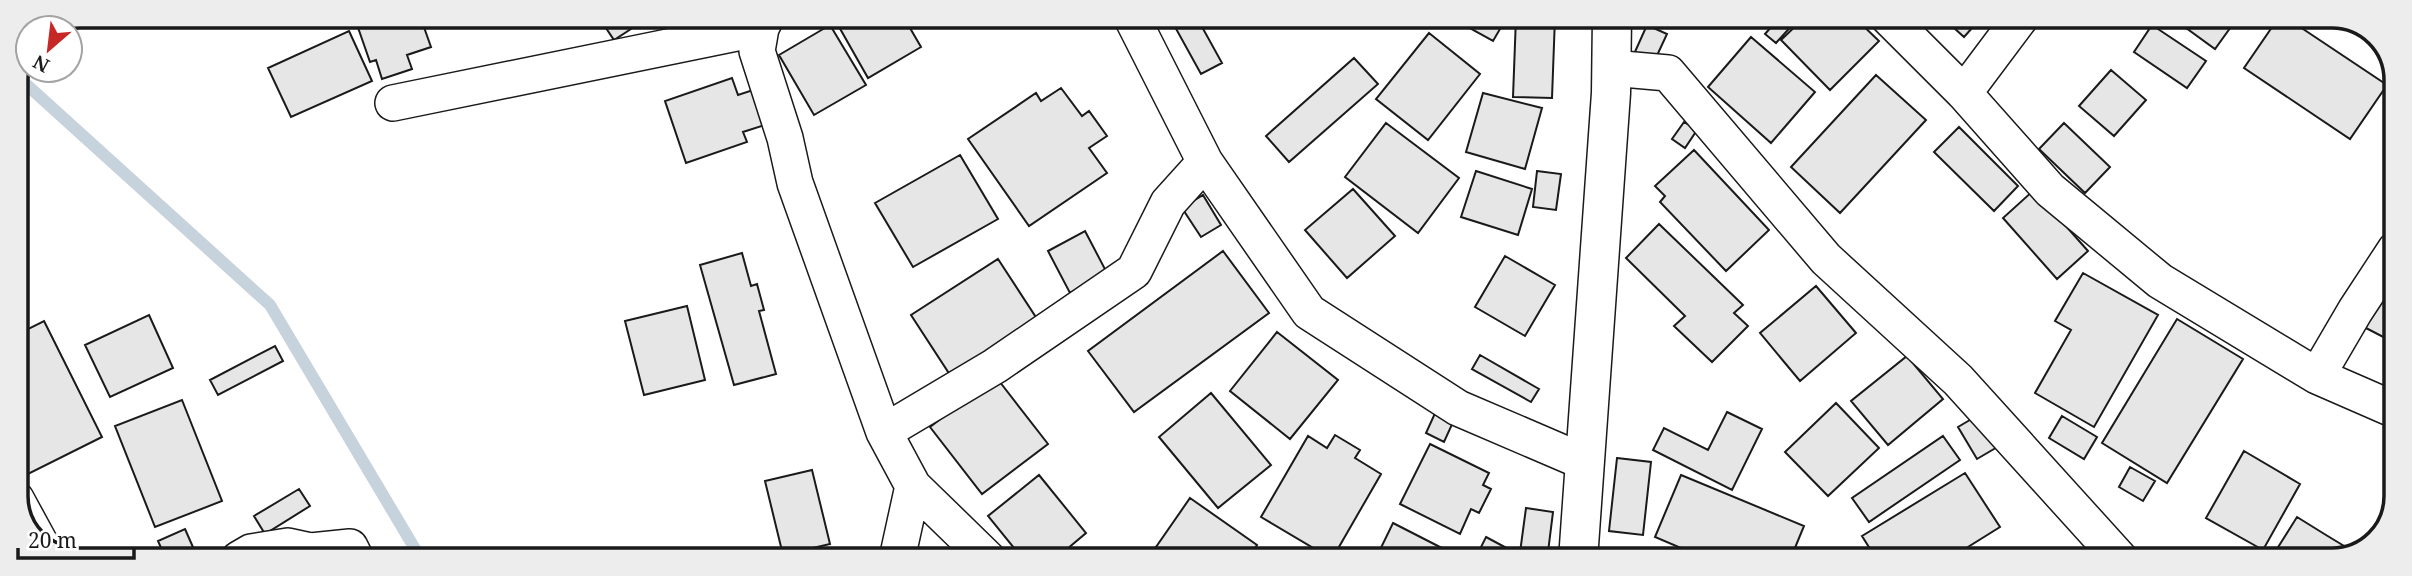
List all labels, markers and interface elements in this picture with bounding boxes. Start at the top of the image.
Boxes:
north arrow [14,14,84,84]
text: N [28,49,54,79]
scale bar [18,516,133,560]
text: 20 m [28,526,77,554]

